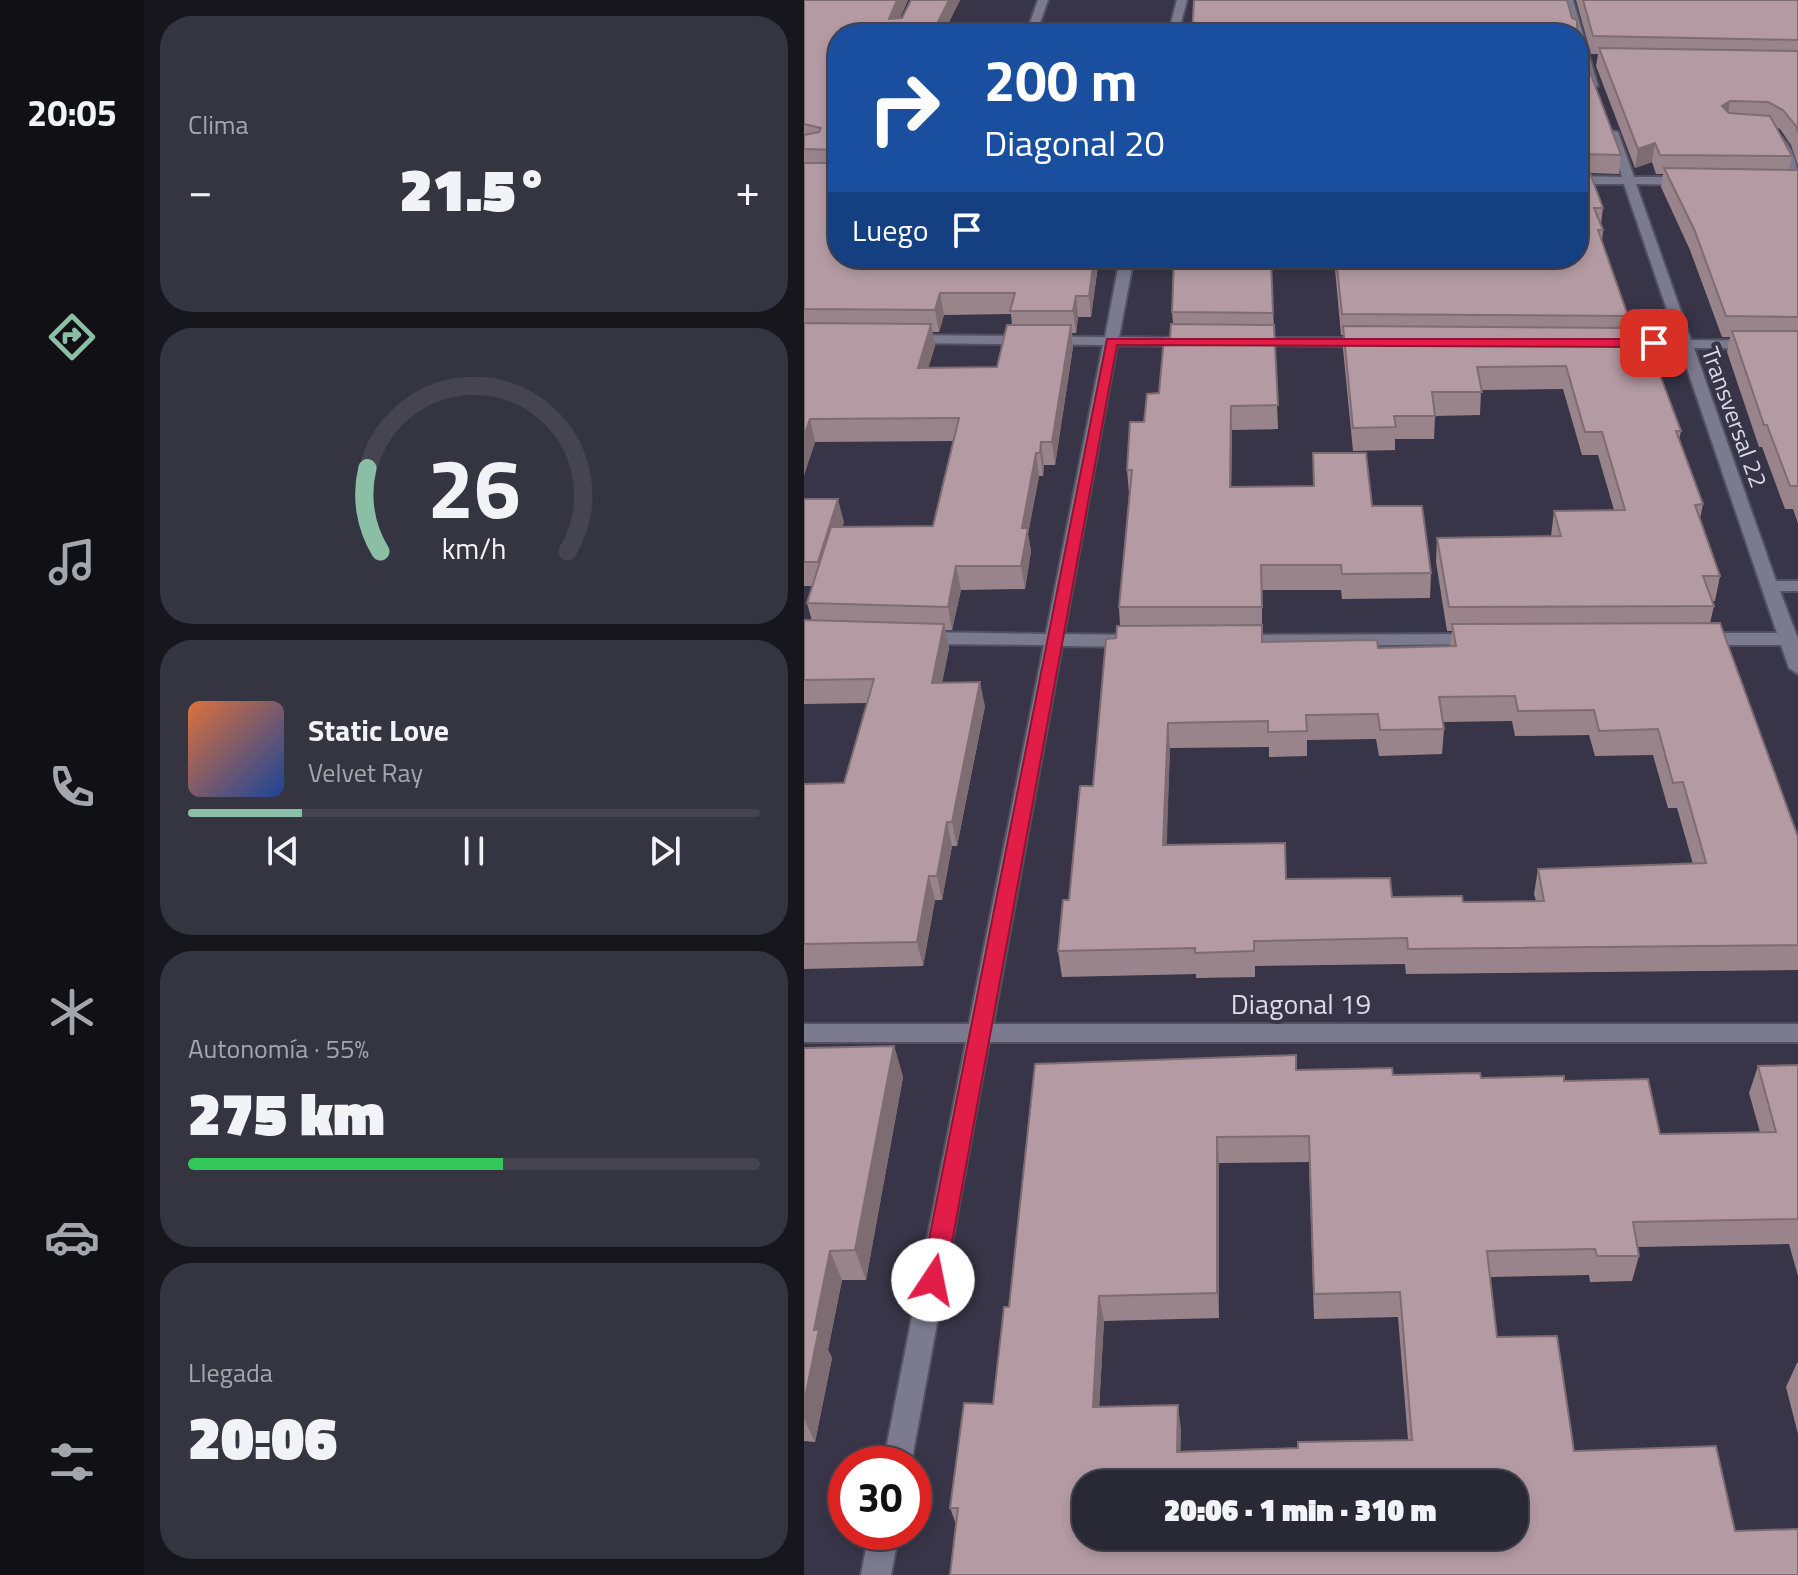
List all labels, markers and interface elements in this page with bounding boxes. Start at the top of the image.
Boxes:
text: 200 m [984,38,1137,123]
icon: right [852,56,956,160]
text: 20:05 [27,85,117,140]
text: Clima [188,105,249,144]
text: Diagonal 20 [984,115,1165,170]
text: 21.5° [400,143,548,234]
text: − [188,156,213,223]
text: + [735,156,760,223]
text: Luego [852,207,929,253]
icon: arrive [945,208,989,252]
icon: directions [44,309,100,365]
pin [1620,309,1688,377]
icon: arrive [1632,321,1676,365]
street label: Transversal 22 [1693,342,1777,492]
text: 26 [427,423,521,549]
text: km/h [442,527,506,570]
icon: music [44,534,100,590]
text: Static Love [308,707,449,753]
text: Velvet Ray [308,753,423,792]
icon: phone [44,759,100,815]
icon: previous [261,829,305,873]
icon: pause [452,829,496,873]
icon: next [643,829,687,873]
street label: Diagonal 19 [1231,982,1371,1025]
icon: climate [44,984,100,1040]
text: Autonomía · 55% [188,1029,369,1068]
text: 275 km [188,1067,385,1158]
icon: car [44,1209,100,1265]
position arrow [891,1238,975,1322]
text: Llegada [188,1353,273,1392]
text: 20:06 [188,1391,337,1482]
icon: filters [44,1434,100,1490]
speed limit sign: 30 [828,1446,932,1550]
text: 20:06 · 1 min · 310 m [1164,1487,1436,1533]

